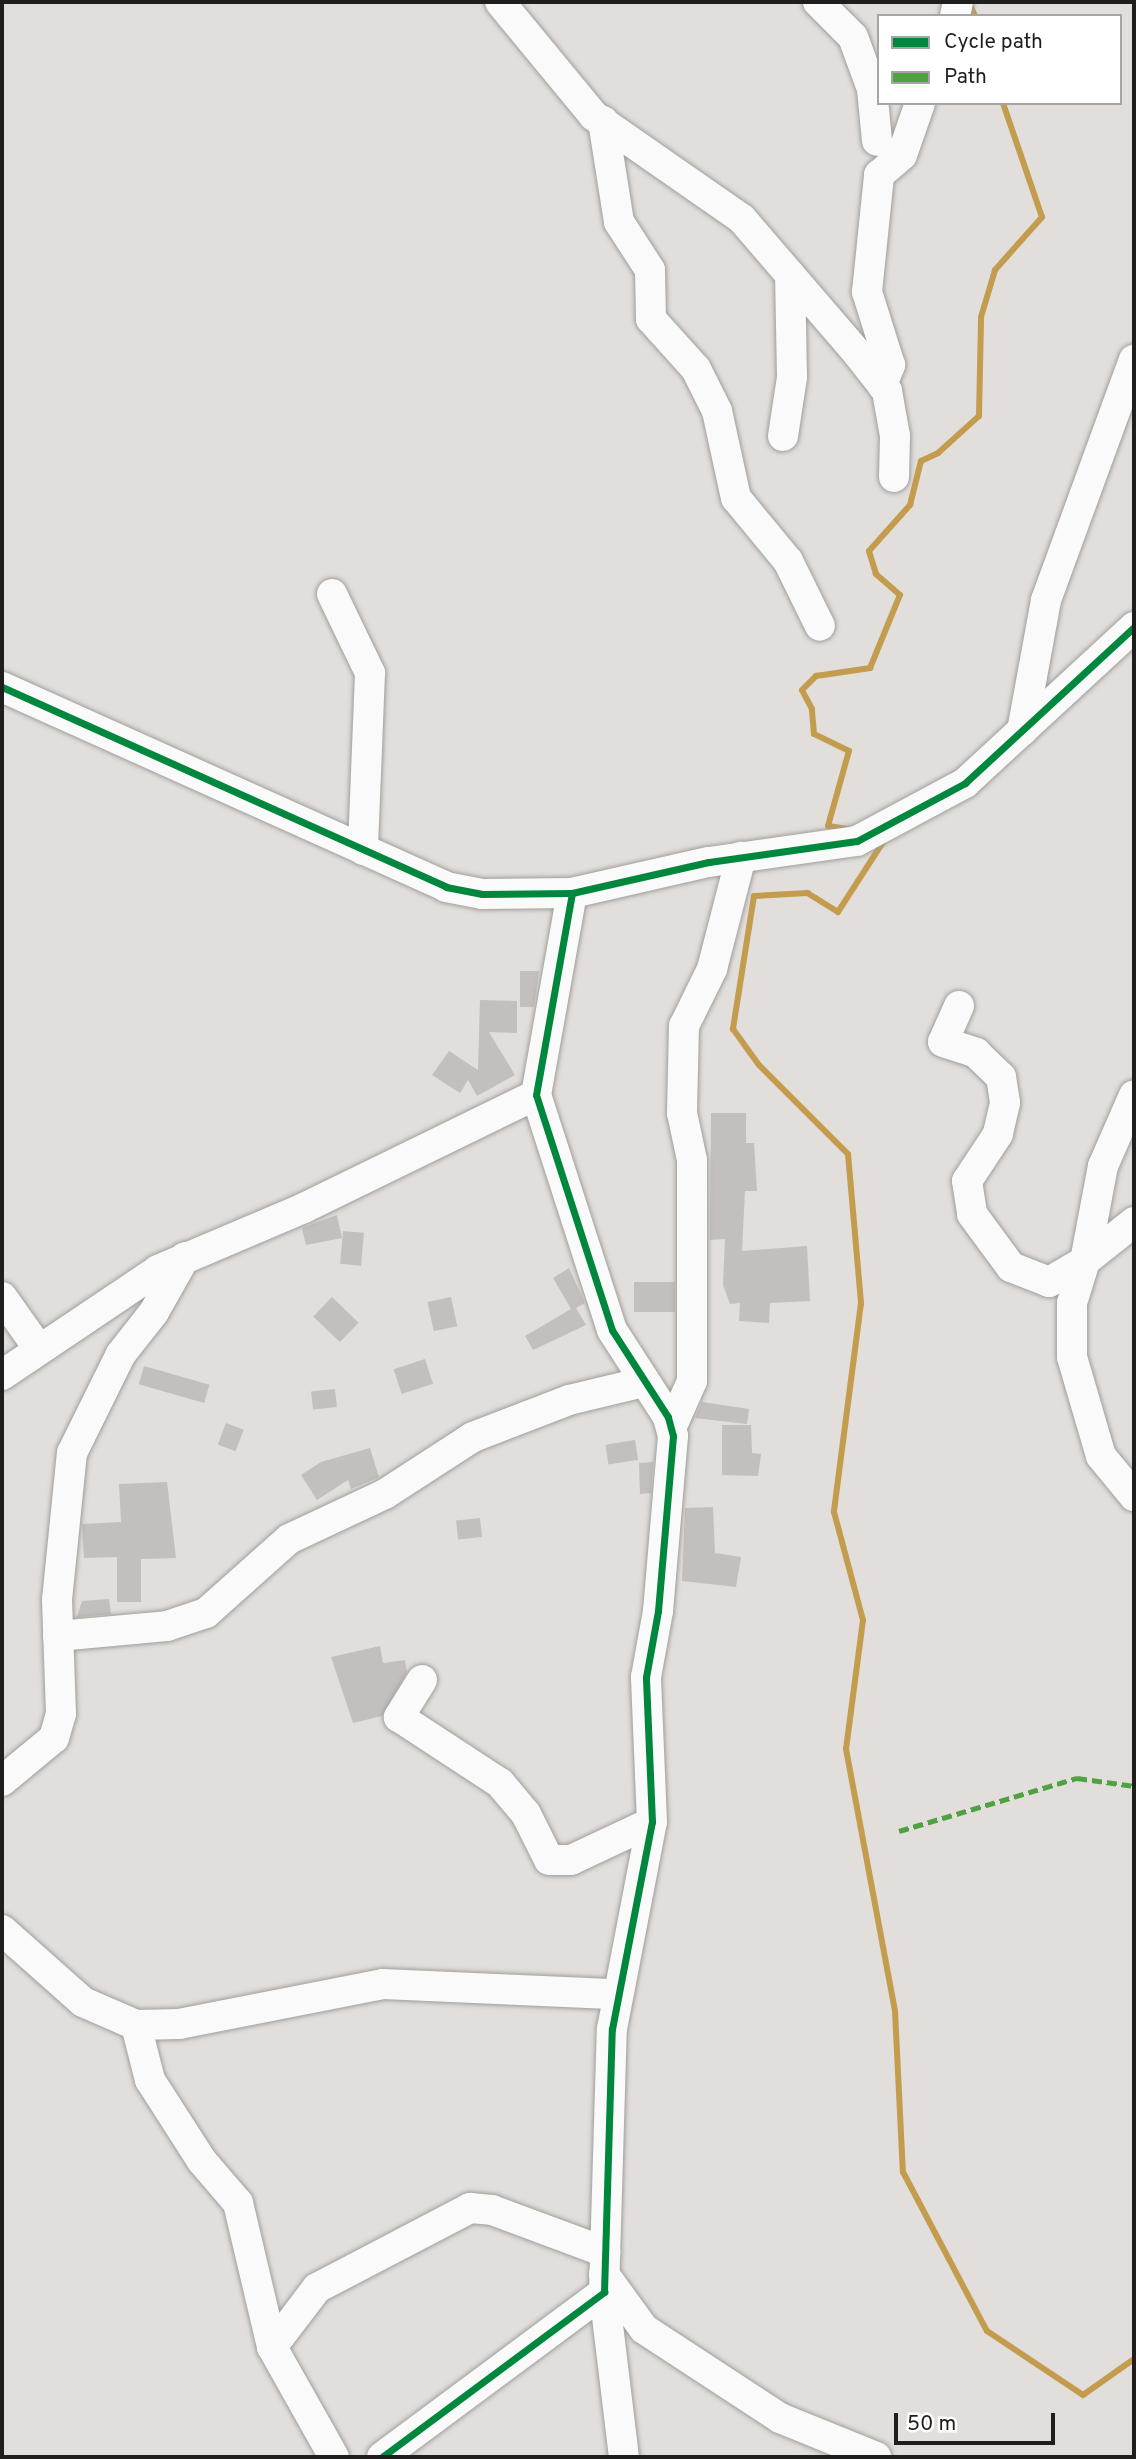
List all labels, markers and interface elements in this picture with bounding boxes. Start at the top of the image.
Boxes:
legend [877,14,1122,105]
text: Cycle path [944,29,1043,56]
text: Path [944,64,987,91]
scale bar [898,2400,1059,2444]
text: 50 m [907,2411,956,2438]

